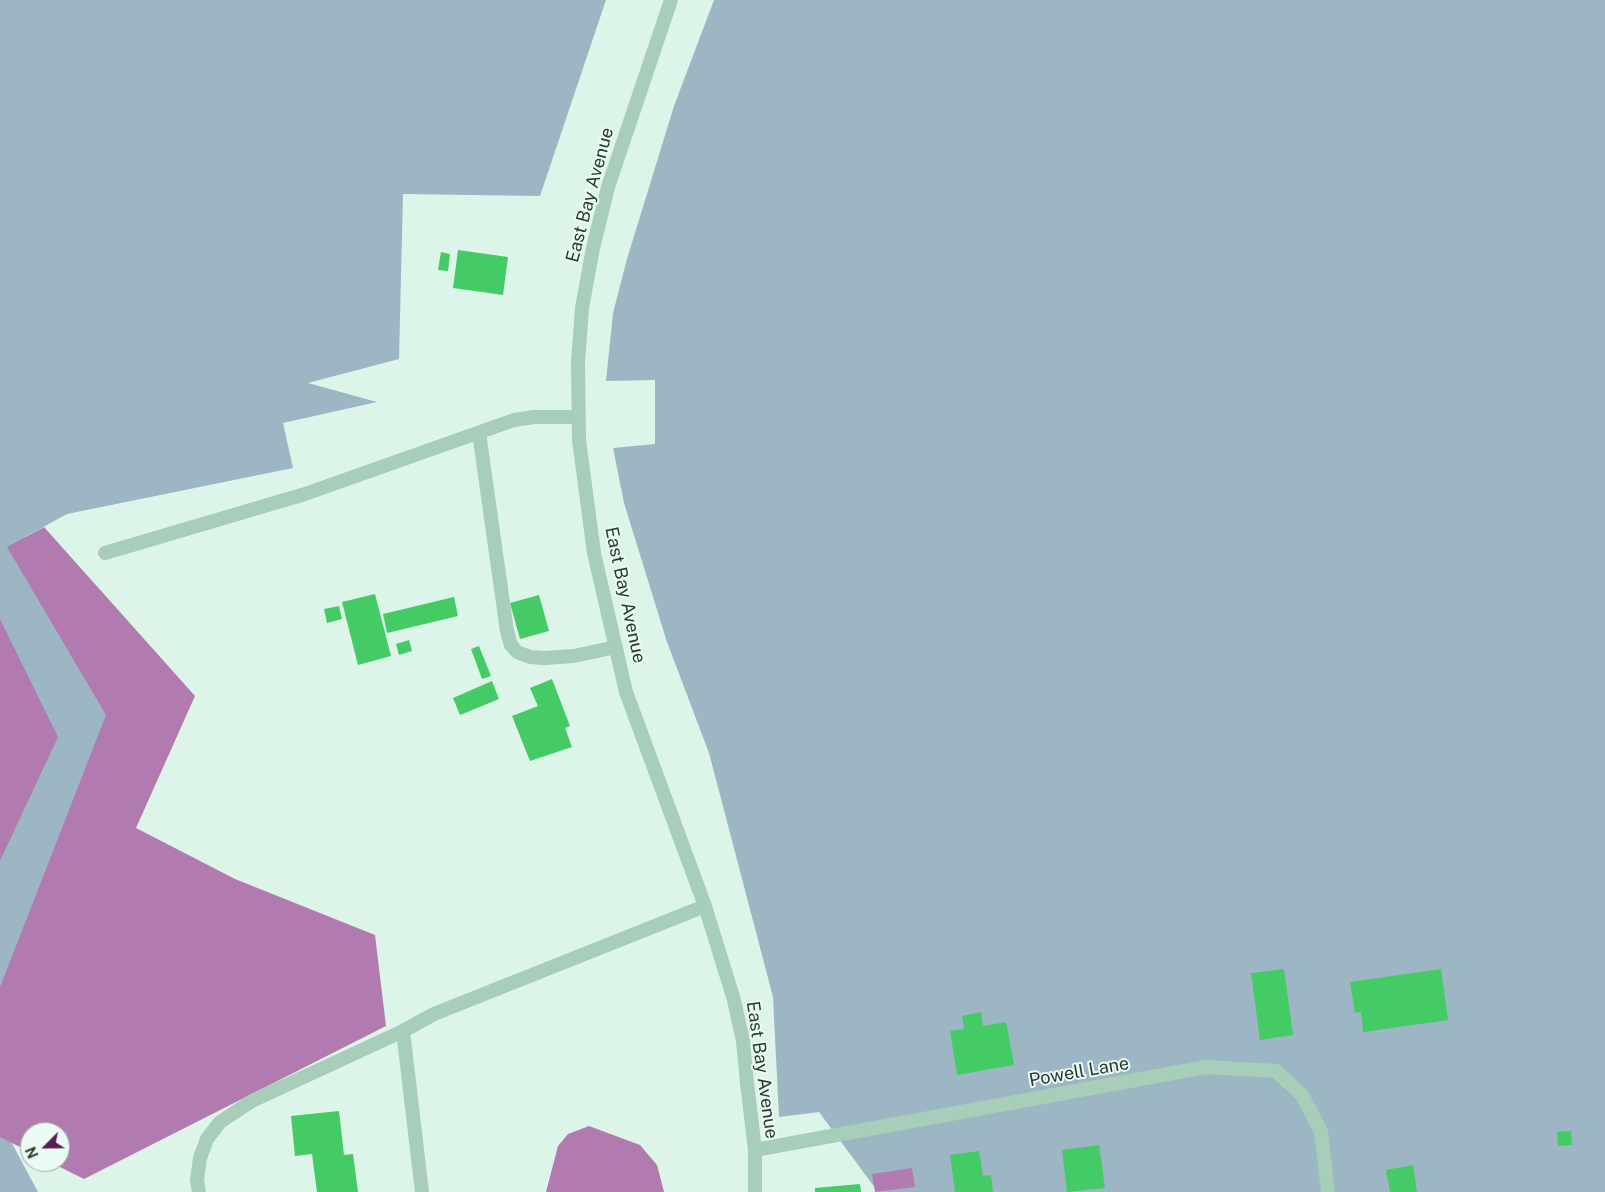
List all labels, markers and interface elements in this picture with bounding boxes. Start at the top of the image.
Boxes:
street label: East Bay Avenue [562,125,618,265]
street label: East Bay Avenue [600,525,650,665]
street label: East Bay Avenue [742,1000,782,1140]
street label: Powell Lane [1027,1053,1131,1091]
north arrow [20,1122,70,1172]
text: N [23,1144,42,1161]

